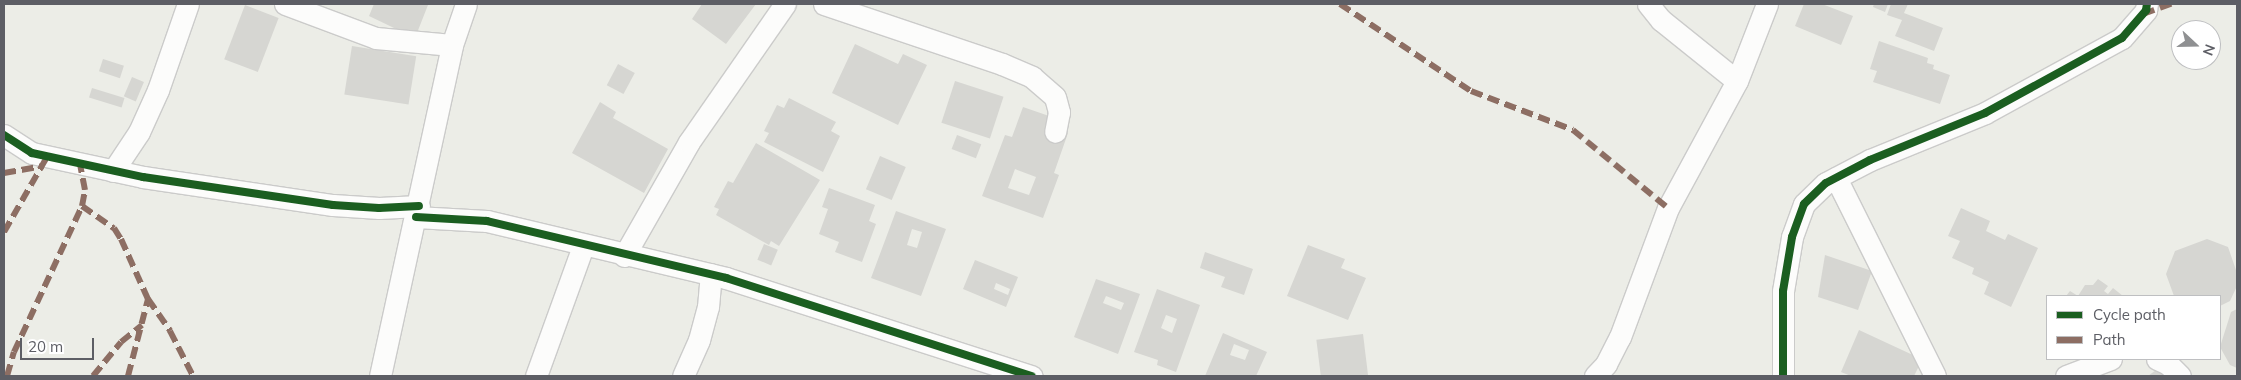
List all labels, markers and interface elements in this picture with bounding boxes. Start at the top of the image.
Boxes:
north arrow [2171,20,2221,70]
text: N [2199,42,2219,58]
legend [2046,295,2221,360]
text: Cycle path [2093,305,2166,324]
scale bar [22,328,96,360]
text: Path [2093,330,2125,349]
text: 20 m [28,337,63,356]

